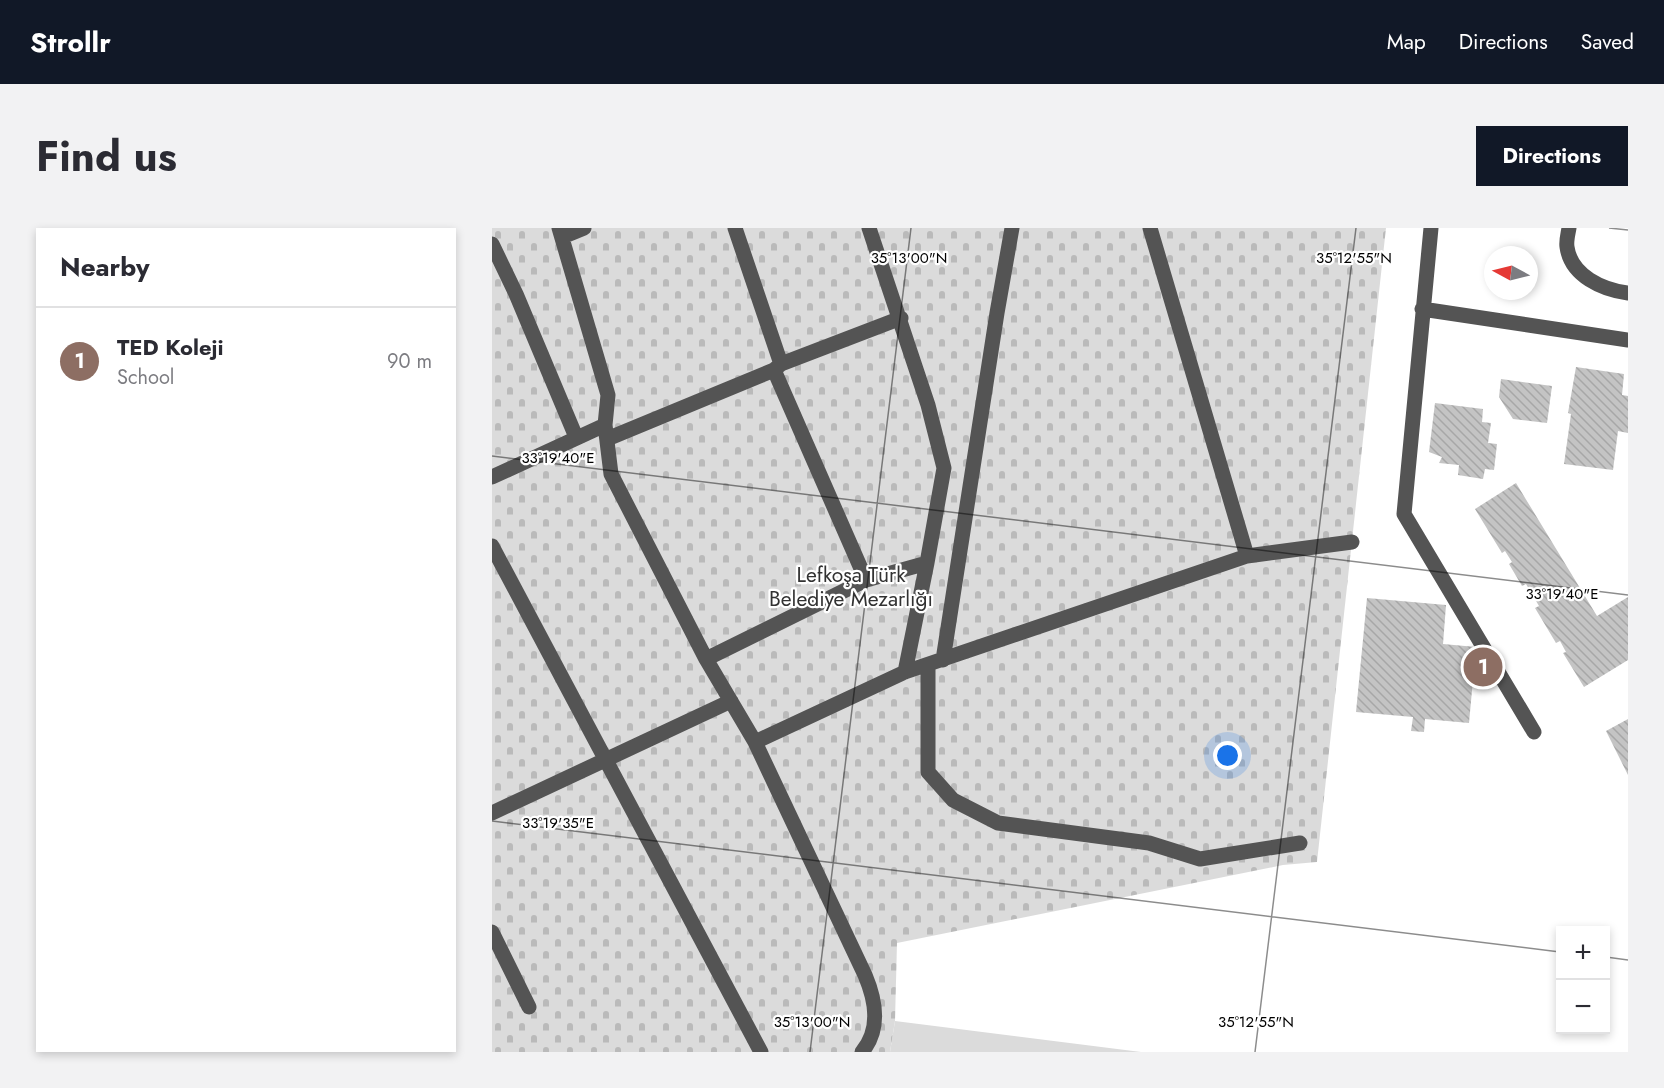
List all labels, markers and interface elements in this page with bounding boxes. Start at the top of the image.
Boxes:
text: Strollr [30,22,111,63]
text: Map [1387,27,1426,57]
text: Directions [1459,27,1548,57]
text: Saved [1581,27,1634,57]
text: Find us [36,126,177,187]
button: Directions [1476,126,1628,186]
north arrow [1484,246,1538,300]
text: 35°13'00"N [871,247,947,269]
text: 35°12'55"N [1316,247,1392,269]
text: Nearby [60,248,149,286]
text: TED Koleji [117,331,224,363]
text: 1 [74,347,85,376]
text: 90 m [387,347,432,376]
text: School [117,363,174,392]
text: 33°19'40"E [521,447,595,469]
park label: Lefkoşa Türk Belediye Mezarlığı [769,560,933,614]
text: 33°19'40"E [1525,583,1599,605]
pin: 1 [1464,644,1502,690]
your location [1213,741,1242,770]
text: 33°19'35"E [522,812,594,834]
map controls [1556,926,1610,1034]
button: + [1556,926,1610,980]
button: − [1556,980,1610,1034]
text: 35°13'00"N [774,1011,850,1033]
text: 35°12'55"N [1218,1011,1294,1033]

